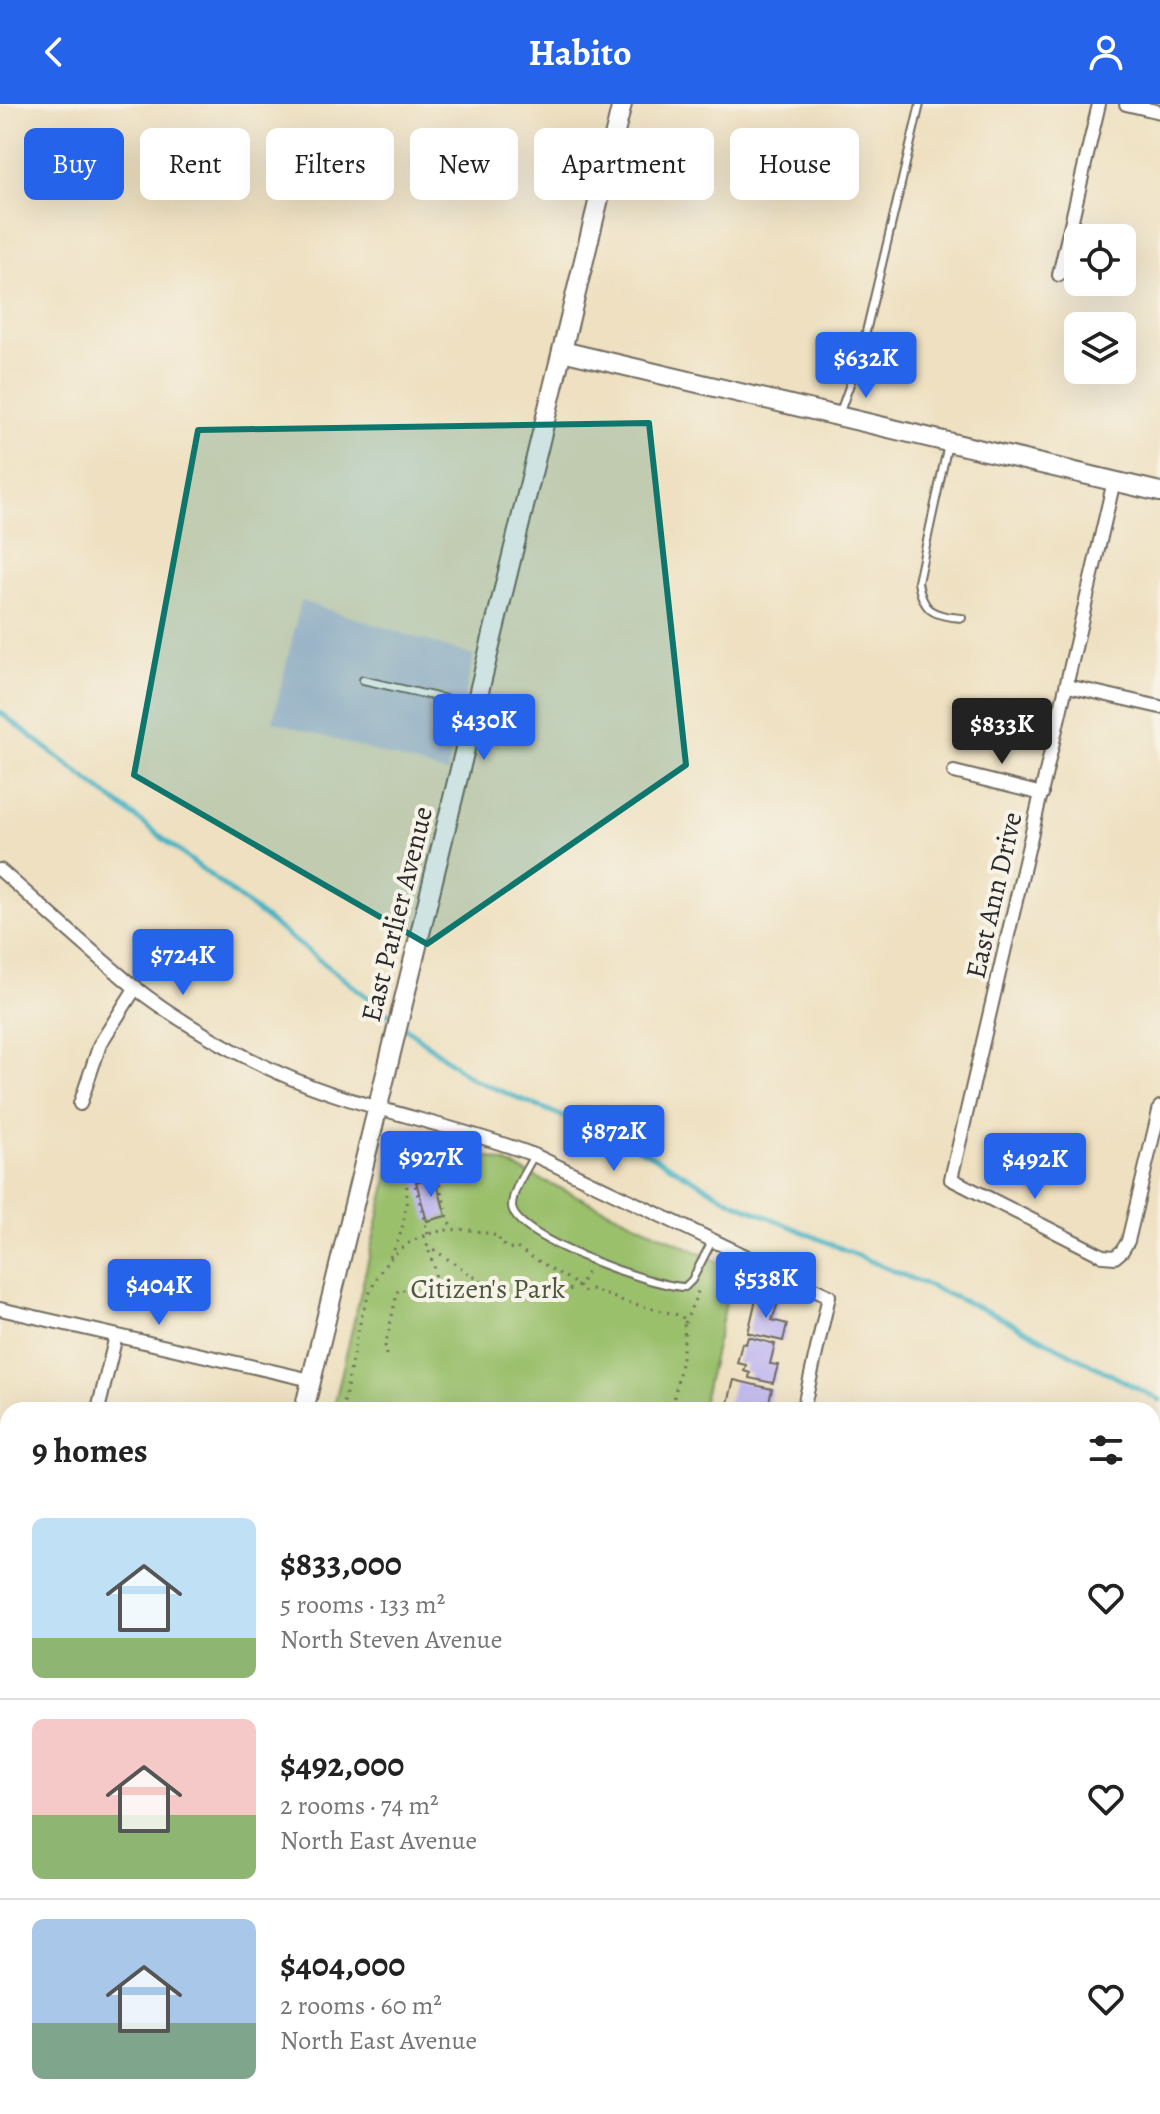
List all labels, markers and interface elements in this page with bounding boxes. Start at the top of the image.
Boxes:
text: Habito [528,28,632,77]
icon: back [32,30,76,74]
icon: person [1084,30,1128,74]
chip: Buy [24,128,124,200]
chip: Rent [140,128,250,200]
chip: Filters [266,128,394,200]
chip: New [410,128,518,200]
chip: Apartment [534,128,714,200]
chip: House [730,128,859,200]
map controls [1064,224,1136,384]
button: locate [1064,224,1136,296]
button: layers [1064,312,1136,384]
pin: $632K [810,332,922,400]
text: $632K [833,340,899,375]
pin: $430K [428,694,540,762]
pin: $833K [946,698,1058,766]
text: $430K [451,702,517,737]
text: $833K [970,706,1034,741]
street label: East Parlier Avenue [352,803,442,1026]
street label: East Ann Drive [956,808,1032,982]
pin: $724K [127,929,239,997]
text: $724K [150,937,216,972]
pin: $872K [558,1105,670,1173]
text: $872K [581,1113,647,1148]
pin: $927K [375,1131,487,1199]
pin: $492K [979,1133,1091,1201]
text: $927K [399,1139,463,1174]
text: $492K [1002,1141,1068,1176]
pin: $538K [710,1252,822,1320]
pin: $404K [103,1259,215,1327]
text: $538K [734,1260,798,1295]
text: $404K [126,1267,192,1302]
park label: Citizen's Park [411,1270,565,1308]
text: 9 homes [32,1427,148,1474]
icon: filters [1084,1428,1128,1472]
text: $833,000 [280,1540,402,1587]
icon: home [96,1550,192,1646]
icon: heart [1084,1576,1128,1620]
text: 5 rooms · 133 m² [280,1587,445,1622]
text: North Steven Avenue [280,1622,502,1657]
text: $492,000 [280,1741,404,1788]
icon: home [96,1751,192,1847]
icon: heart [1084,1777,1128,1821]
text: 2 rooms · 74 m² [280,1788,439,1823]
text: North East Avenue [280,1823,477,1858]
text: $404,000 [280,1941,405,1988]
icon: home [96,1951,192,2047]
icon: heart [1084,1977,1128,2021]
text: 2 rooms · 60 m² [280,1988,442,2023]
text: North East Avenue [280,2023,477,2058]

